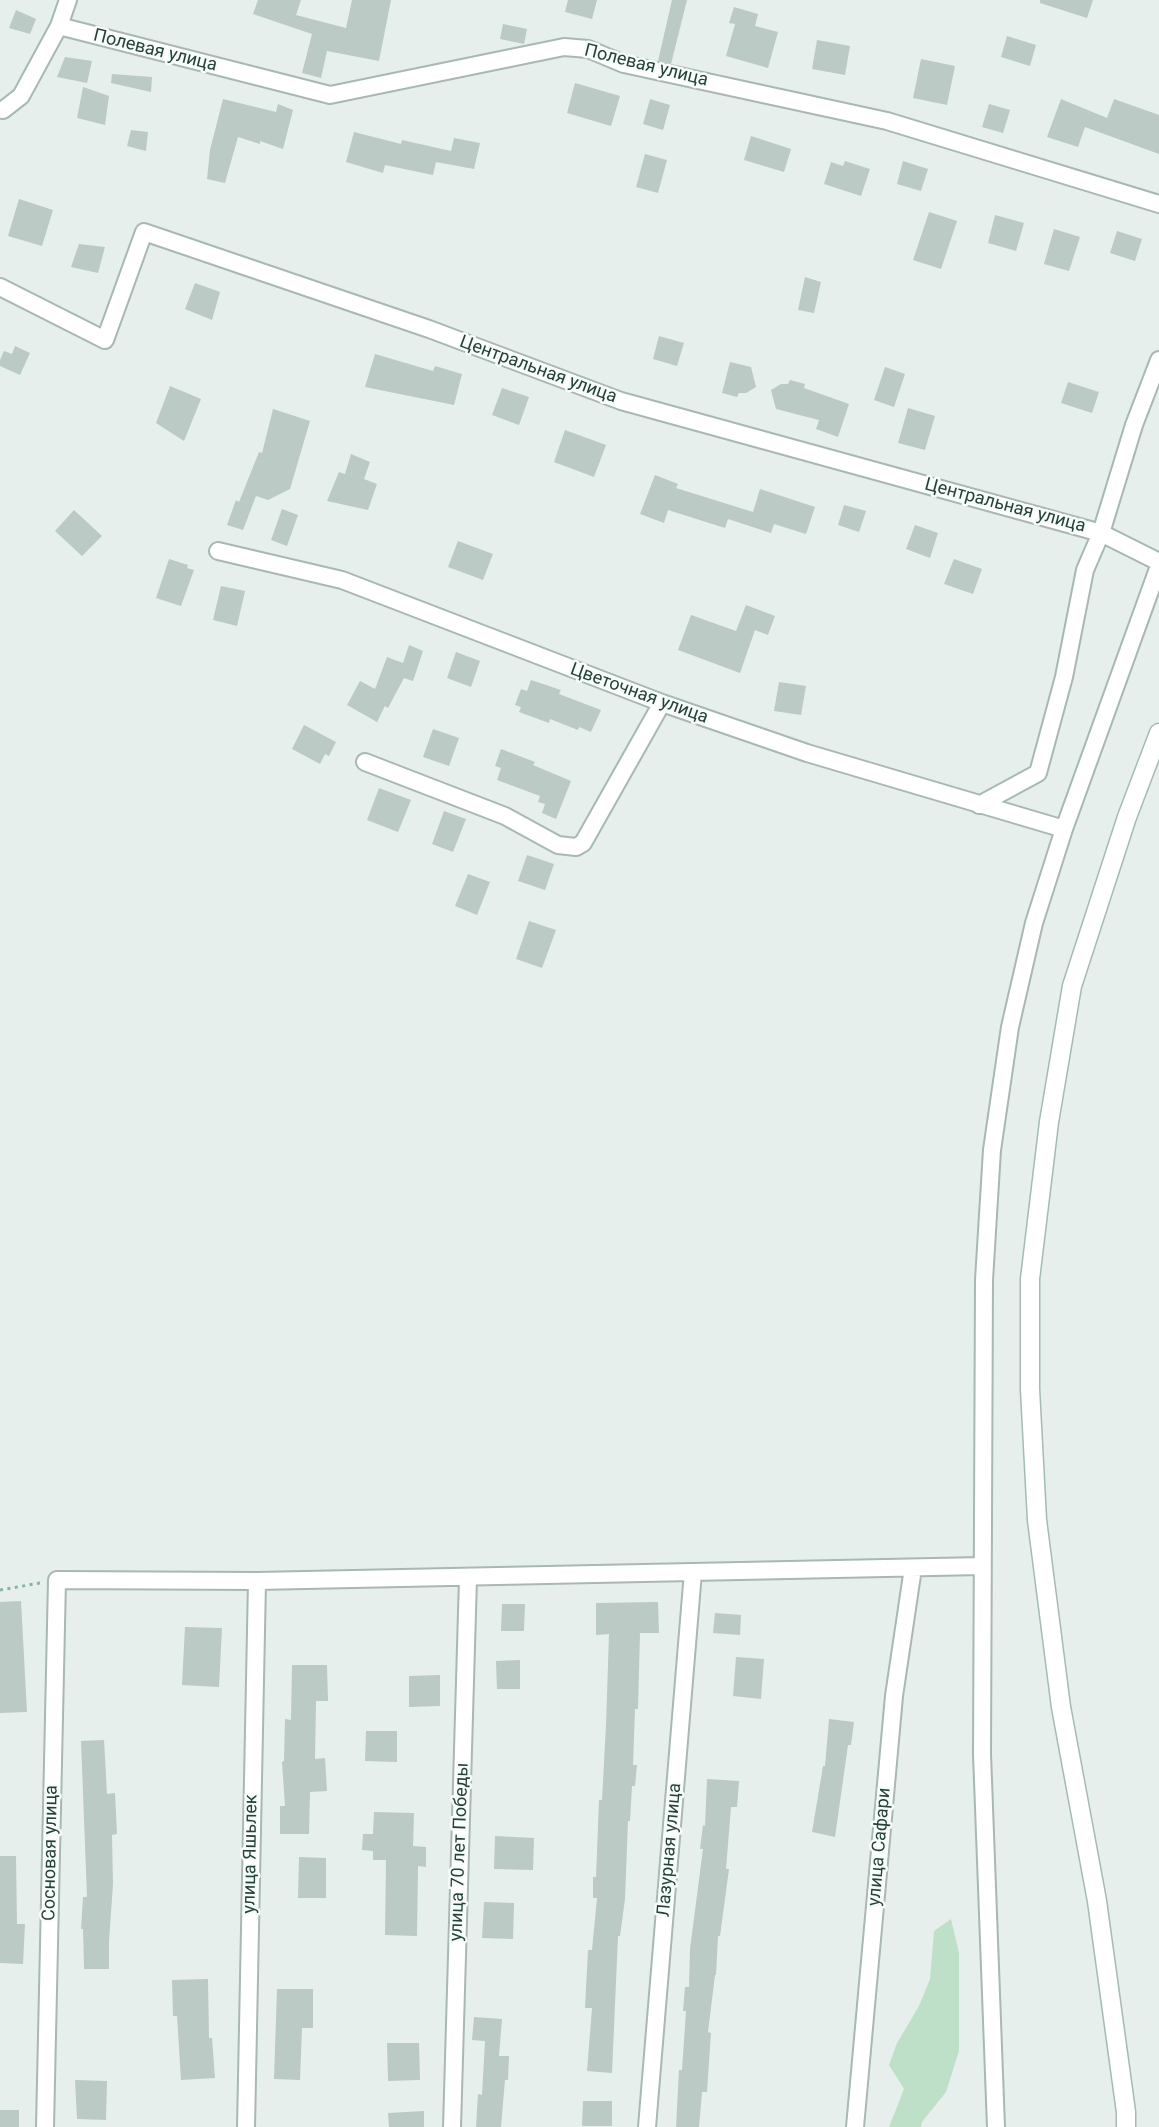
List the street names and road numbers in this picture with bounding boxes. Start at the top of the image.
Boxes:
street label: Полевая улица [91,25,219,77]
street label: Полевая улица [582,40,710,92]
street label: Центральная улица [456,332,620,408]
street label: Центральная улица [922,474,1088,538]
street label: Цветочная улица [567,659,711,729]
street label: улица 70 лет Победы [446,1762,474,1942]
street label: Лазурная улица [653,1782,687,1918]
street label: Сосновая улица [39,1785,63,1921]
street label: улица Сафари [864,1787,896,1907]
street label: улица Яшьлек [239,1794,263,1914]

